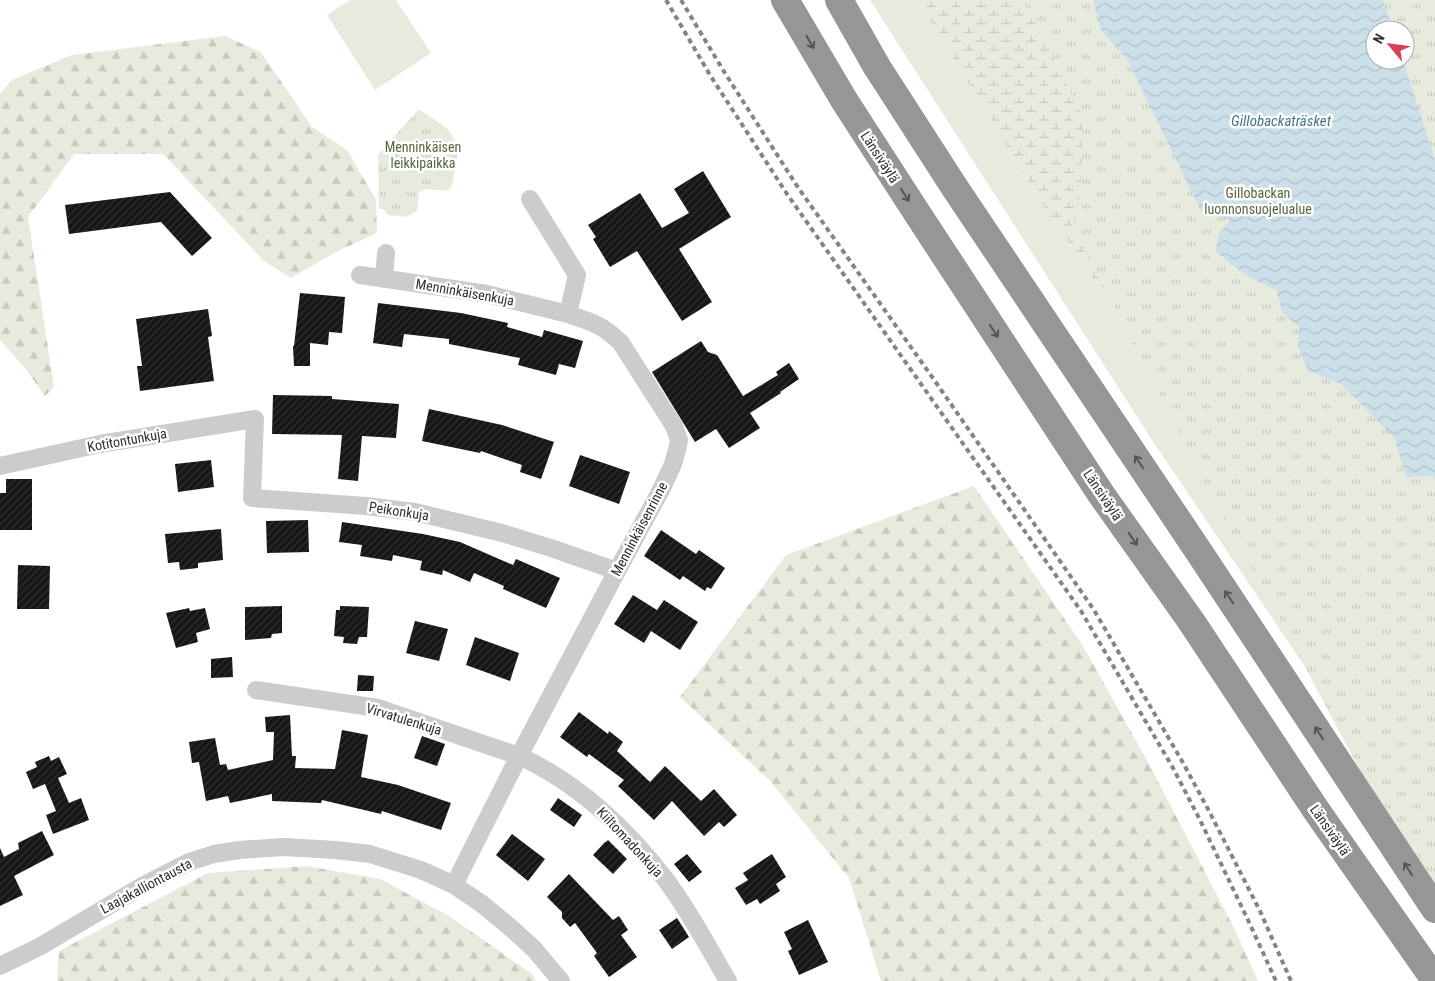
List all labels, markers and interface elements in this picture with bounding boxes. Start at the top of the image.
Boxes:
north arrow [1365,20,1415,70]
text: N [1370,31,1388,46]
one-way arrow [805,34,815,49]
water label: Gillobackaträsket [1231,112,1332,130]
street label: Länsiväylä [858,128,902,186]
park label: Menninkäisen leikkipaikka [385,139,461,171]
park label: Gillobackan luonnonsuojelualue [1204,185,1312,217]
one-way arrow [900,187,910,201]
street label: Menninkäisenkuja [415,275,515,309]
one-way arrow [989,323,999,337]
street label: Kotitontunkuja [86,425,168,455]
one-way arrow [1134,455,1144,469]
street label: Länsiväylä [1080,466,1126,524]
street label: Menninkäisenrinne [607,479,671,579]
street label: Peikonkuja [368,498,430,524]
one-way arrow [1128,531,1138,545]
one-way arrow [1224,591,1234,605]
street label: Virvatulenkuja [364,700,444,738]
one-way arrow [1314,726,1324,740]
street label: Länsiväylä [1307,802,1353,858]
street label: Kiiltomadonkuja [594,804,666,880]
street label: Laajakalliontausta [98,855,194,917]
one-way arrow [1403,862,1413,876]

